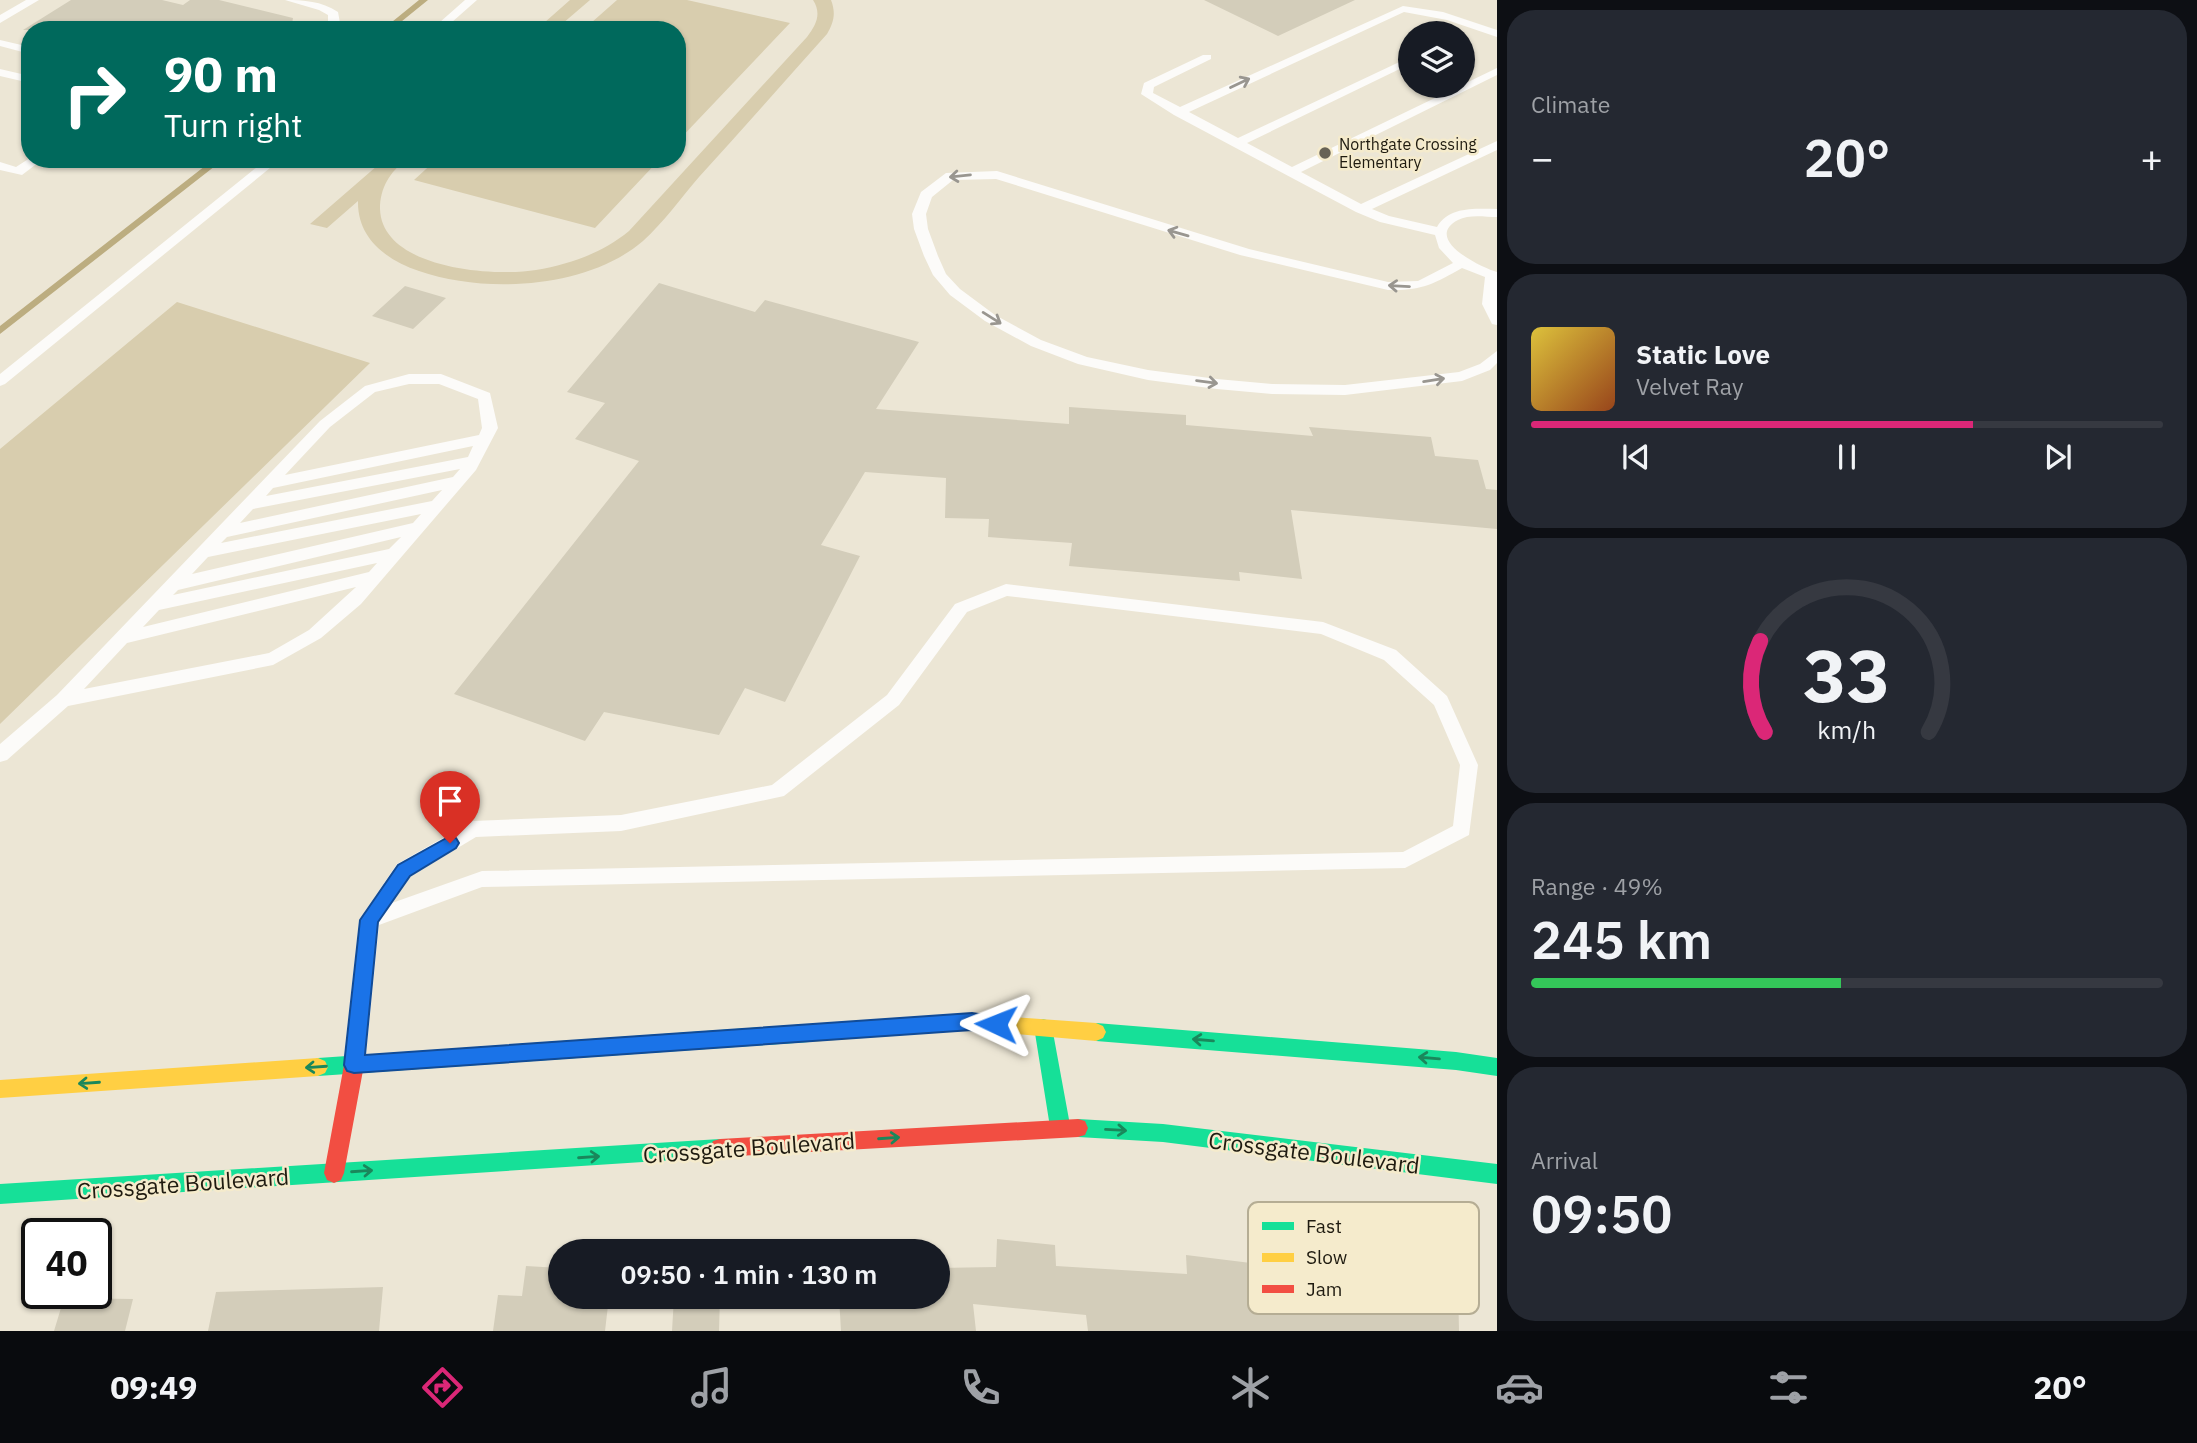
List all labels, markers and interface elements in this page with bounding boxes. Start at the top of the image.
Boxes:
map controls [1398,21,1475,98]
button: layers [1398,21,1475,98]
text: 90 m [164,42,278,105]
icon: right [49,49,140,140]
one-way arrow [1229,76,1250,90]
text: Climate [1531,89,1610,119]
text: Turn right [164,104,302,146]
text: 20° [1804,124,1890,191]
text: − [1531,133,1554,182]
text: + [2140,133,2163,182]
place label: Northgate Crossing Elementary [1339,134,1477,172]
marker: Northgate Crossing Elementary [1317,145,1333,161]
one-way arrow [949,170,972,183]
one-way arrow [1168,225,1190,238]
one-way arrow [1388,280,1411,293]
one-way arrow [982,310,1001,325]
text: Static Love [1636,337,1770,371]
text: Velvet Ray [1636,371,1743,401]
one-way arrow [1422,374,1445,387]
one-way arrow [1196,376,1218,389]
icon: previous [1617,438,1655,476]
icon: pause [1828,438,1866,476]
icon: next [2039,438,2077,476]
text: 33 [1803,627,1891,722]
text: km/h [1818,712,1876,745]
pin [420,771,480,843]
icon: arrive [431,782,469,820]
text: Range · 49% [1531,871,1663,901]
text: 245 km [1531,906,1712,973]
position arrow [959,987,1033,1061]
one-way arrow [1192,1033,1214,1046]
one-way arrow [1418,1051,1441,1064]
one-way arrow [305,1061,328,1074]
one-way arrow [78,1077,101,1090]
one-way arrow [1104,1124,1127,1137]
street label: Crossgate Boulevard [1207,1124,1421,1180]
street label: Crossgate Boulevard [642,1125,856,1169]
one-way arrow [877,1131,900,1144]
text: Arrival [1531,1145,1598,1175]
one-way arrow [577,1150,599,1163]
street label: Crossgate Boulevard [76,1161,290,1205]
one-way arrow [350,1165,373,1178]
text: 09:50 [1531,1180,1672,1247]
legend [1248,1202,1479,1314]
text: Fast [1306,1214,1342,1238]
speed limit sign: 40 [21,1218,112,1309]
text: Slow [1306,1245,1347,1269]
text: 09:50 · 1 min · 130 m [621,1257,877,1291]
text: Jam [1306,1277,1342,1301]
icon: directions [418,1363,467,1412]
icon: music [687,1363,736,1412]
icon: phone [956,1363,1005,1412]
icon: climate [1226,1363,1275,1412]
icon: car [1495,1363,1544,1412]
icon: filters [1764,1363,1813,1412]
text: 09:49 [110,1366,198,1408]
text: 20° [2033,1366,2087,1408]

